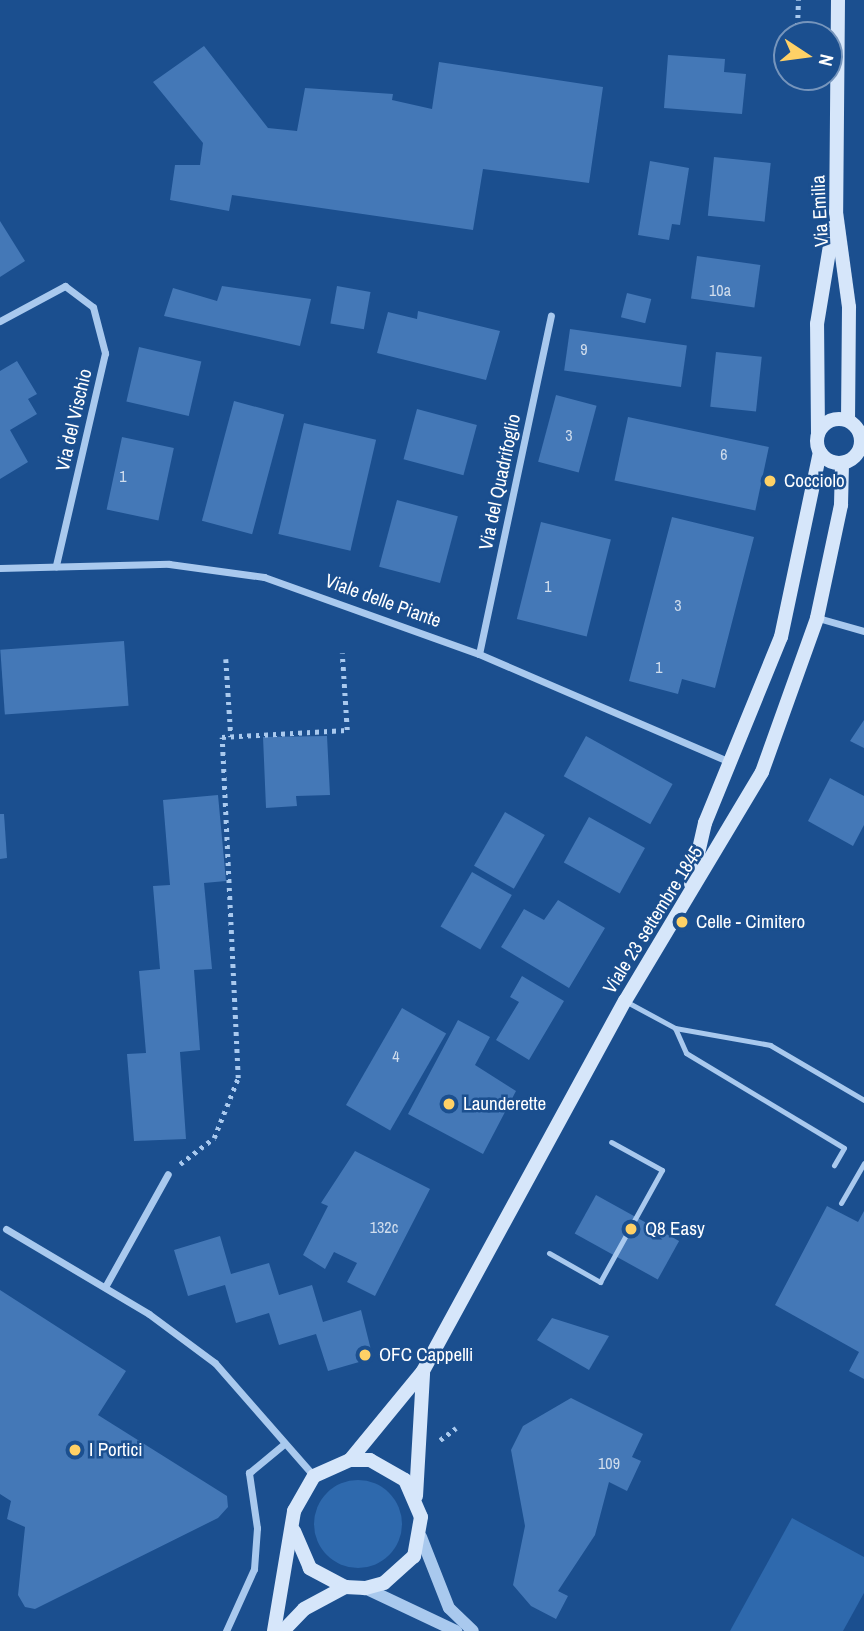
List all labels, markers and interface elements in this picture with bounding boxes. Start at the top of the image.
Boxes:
north arrow [773,21,843,91]
text: N [813,52,840,69]
street label: Via Emilia [807,175,833,247]
house number: 10a [709,280,731,300]
house number: 9 [580,339,588,359]
street label: Via del Vischio [51,367,97,473]
street label: Via del Quadrifoglio [474,412,526,552]
house number: 3 [565,425,573,445]
house number: 6 [720,444,728,464]
house number: 1 [119,466,127,486]
place label: Cocciolo [784,470,845,492]
marker: Cocciolo [762,473,778,489]
street label: Viale delle Piante [322,569,444,633]
house number: 1 [544,576,552,596]
house number: 3 [674,595,682,615]
house number: 1 [655,657,663,677]
street label: Viale 23 settembre 1845 [598,842,708,998]
place label: Celle - Cimitero [696,911,805,933]
marker: Celle - Cimitero [674,914,690,930]
house number: 4 [392,1046,400,1066]
place label: Launderette [463,1093,546,1115]
marker: Launderette [441,1096,457,1112]
house number: 132c [370,1217,398,1237]
place label: Q8 Easy [645,1218,705,1240]
marker: Q8 Easy [623,1221,639,1237]
place label: OFC Cappelli [379,1344,473,1366]
marker: OFC Cappelli [357,1347,373,1363]
place label: I Portici [89,1439,143,1461]
marker: I Portici [67,1442,83,1458]
house number: 109 [598,1453,620,1473]

